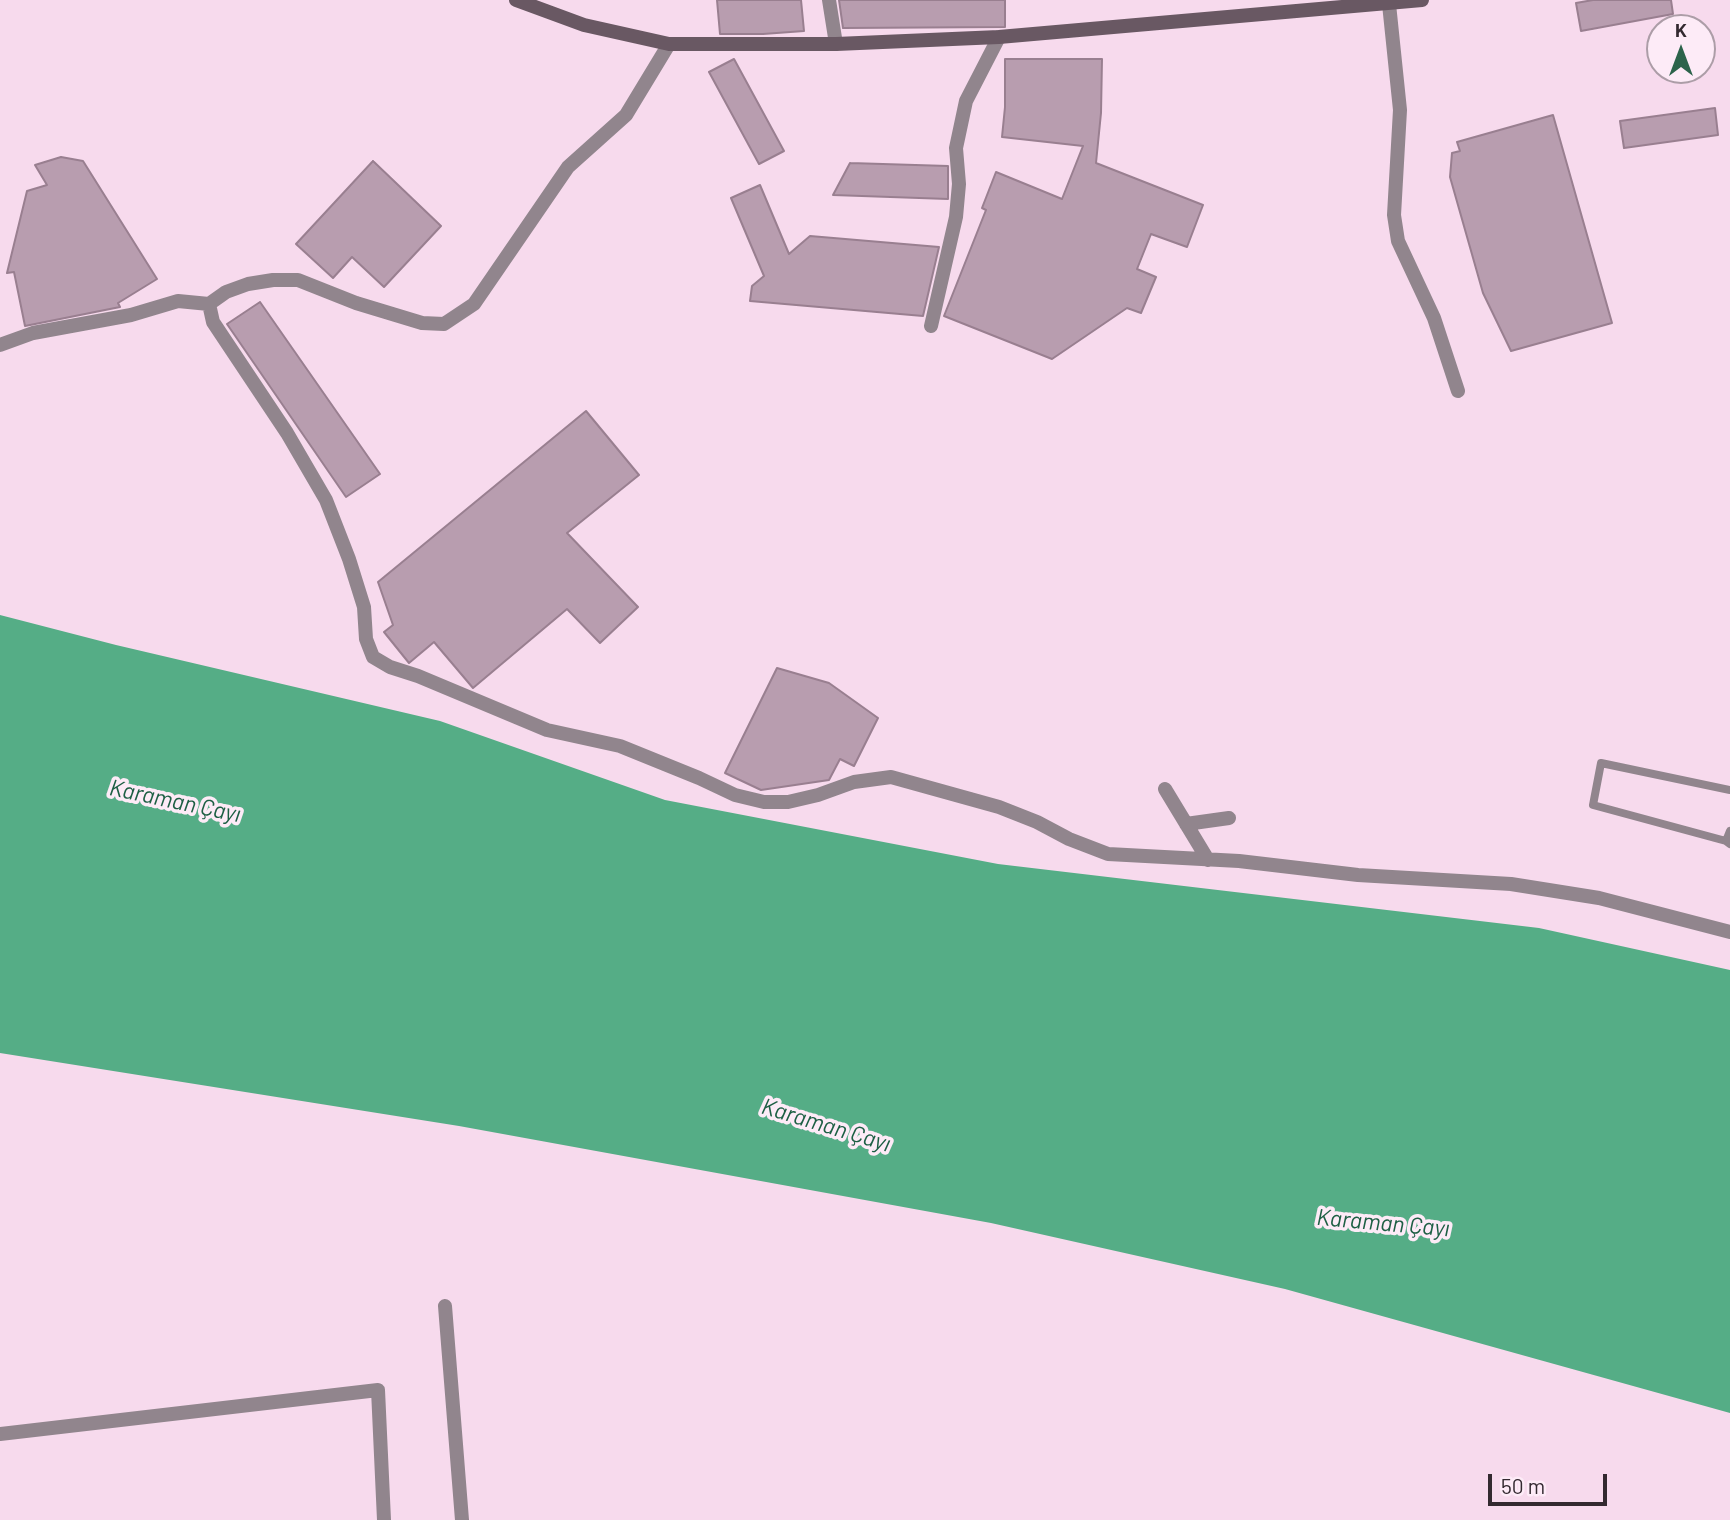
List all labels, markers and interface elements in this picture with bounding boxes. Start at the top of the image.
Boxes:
north arrow [1646,14,1716,84]
text: K [1675,18,1687,41]
water label: Karaman Çayı [107,774,243,828]
water label: Karaman Çayı [758,1092,894,1158]
water label: Karaman Çayı [1316,1203,1450,1243]
scale bar [1492,1460,1611,1504]
text: 50 m [1501,1473,1545,1498]

